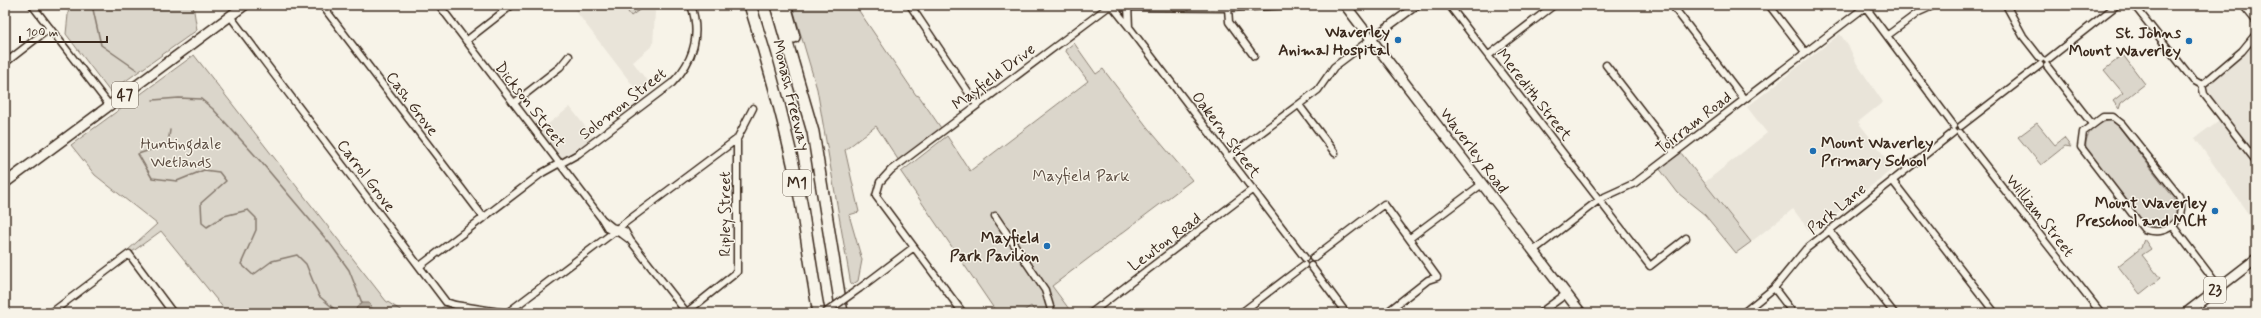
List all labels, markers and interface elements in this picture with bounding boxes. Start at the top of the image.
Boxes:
scale bar [20,18,107,44]
place label: Waverley Animal Hospital [1278,22,1390,61]
place label: St. Johns Mount Waverley [2069,23,2182,62]
text: 100 m [26,25,58,41]
marker: Waverley Animal Hospital [1393,35,1403,45]
marker: St. Johns Mount Waverley [2184,36,2194,46]
street label: Monash Freeway [767,38,815,153]
street label: Mayfield Drive [948,39,1040,115]
street label: Meredith Street [1491,45,1577,146]
street label: Dickson Street [490,58,570,152]
street label: Solomon Street [575,63,671,145]
street label: Cash Grove [381,67,443,141]
road number: 47 [112,82,138,108]
street label: Oakern Street [1186,87,1266,183]
street label: Toirram Road [1652,87,1736,159]
street label: Waverley Road [1435,104,1513,198]
place label: Mount Waverley Primary School [1821,133,1933,172]
park label: Huntingdale Wetlands [141,134,221,173]
street label: Carrol Grove [332,135,400,217]
marker: Mount Waverley Primary School [1808,146,1818,156]
park label: Mayfield Park [1032,166,1130,187]
road number: M1 [783,170,811,196]
street label: William Street [2001,170,2079,262]
street label: Ripley Street [715,171,736,257]
street label: Park Lane [1803,179,1871,239]
place label: Mount Waverley Preschool and MCH [2076,193,2208,232]
marker: Mount Waverley Preschool and MCH [2210,206,2220,216]
street label: Lewton Road [1124,208,1206,276]
place label: Mayfield Park Pavilion [950,228,1039,267]
marker: Mayfield Park Pavilion [1042,241,1052,251]
road number: 23 [2204,277,2226,303]

